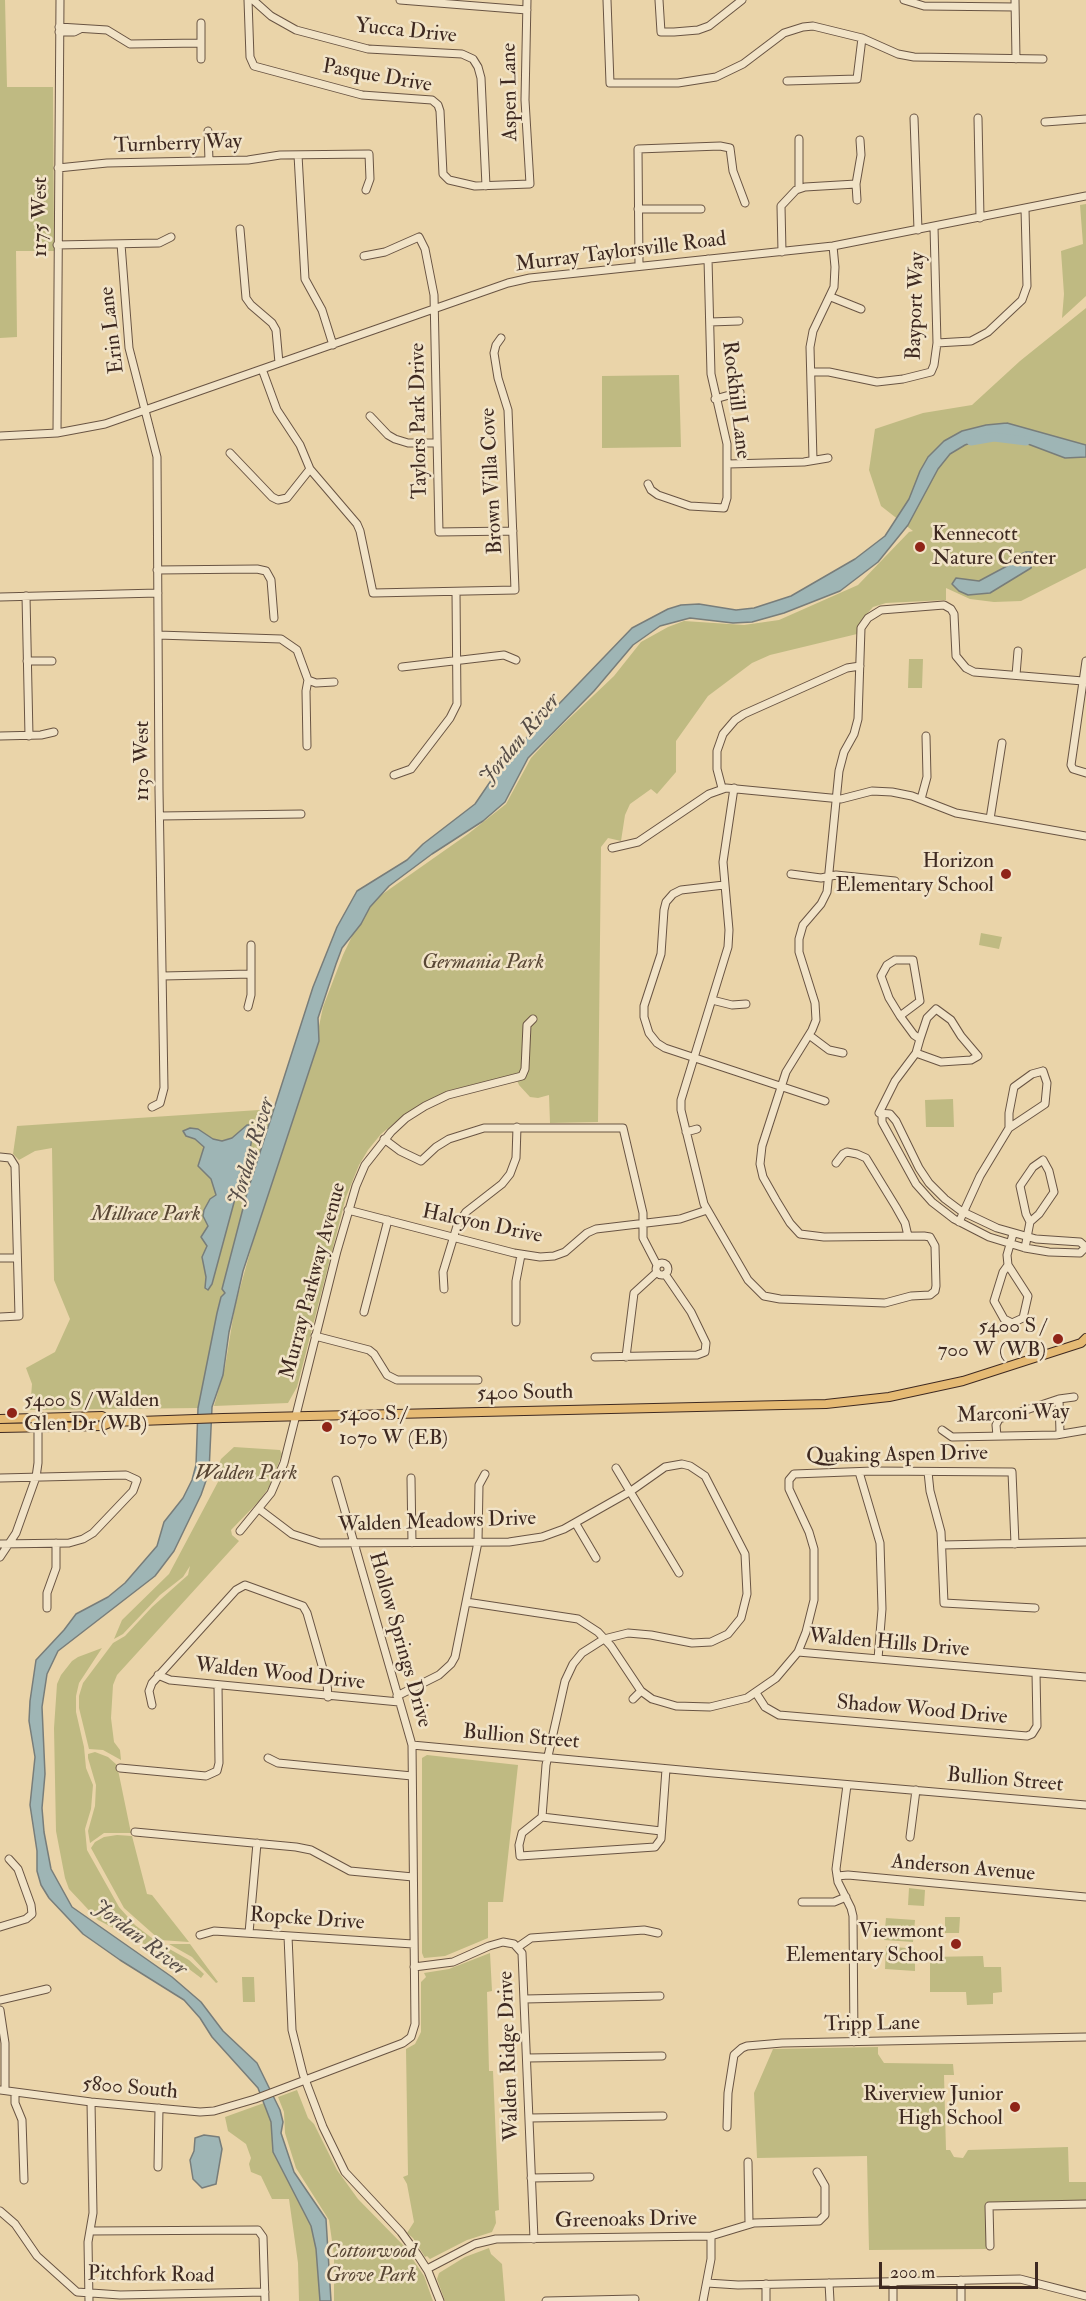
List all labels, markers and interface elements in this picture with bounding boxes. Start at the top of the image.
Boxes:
street label: Yucca Drive [354,14,458,50]
street label: Aspen Lane [498,42,524,142]
street label: Pasque Drive [320,55,434,99]
street label: Turnberry Way [113,130,243,160]
street label: 1175 West [28,177,54,257]
street label: Murray Taylorsville Road [514,228,728,278]
street label: Bayport Way [903,251,931,361]
street label: Erin Lane [95,285,131,375]
street label: Rockhill Lane [715,340,755,460]
street label: Taylors Park Drive [406,343,434,499]
street label: Brown Villa Cove [477,407,509,555]
place label: Kennecott Nature Center [932,522,1056,572]
marker: Kennecott Nature Center [913,540,927,554]
water label: Jordan River [475,689,567,791]
street label: 1130 West [130,721,156,801]
place label: Horizon Elementary School [836,849,994,899]
marker: Horizon Elementary School [999,867,1013,881]
park label: Germania Park [422,950,544,976]
water label: Jordan River [224,1095,282,1209]
street label: Murray Parkway Avenue [276,1180,352,1382]
street label: Halcyon Drive [420,1200,544,1250]
park label: Millrace Park [91,1202,201,1228]
place label: 5400 S / 700 W (WB) [938,1314,1046,1364]
marker: 5400 S / 700 W (WB) [1051,1332,1065,1346]
street label: 5400 South [477,1381,573,1407]
place label: 5400 S / Walden Glen Dr (WB) [24,1388,159,1438]
street label: Marconi Way [956,1400,1070,1430]
place label: 5400 S / 1070 W (EB) [339,1402,448,1452]
marker: 5400 S / Walden Glen Dr (WB) [5,1406,19,1420]
marker: 5400 S / 1070 W (EB) [320,1420,334,1434]
street label: Quaking Aspen Drive [806,1442,988,1470]
park label: Walden Park [195,1461,297,1487]
street label: Walden Meadows Drive [338,1507,536,1539]
street label: Hollow Springs Drive [362,1549,436,1731]
street label: Walden Hills Drive [808,1624,970,1664]
street label: Walden Wood Drive [194,1654,366,1696]
street label: Shadow Wood Drive [835,1691,1009,1731]
street label: Bullion Street [462,1720,580,1756]
street label: Bullion Street [946,1763,1064,1799]
street label: Anderson Avenue [890,1850,1036,1888]
water label: Jordan River [86,1895,192,1983]
street label: Ropcke Drive [249,1903,365,1937]
place label: Viewmont Elementary School [786,1919,944,1969]
marker: Viewmont Elementary School [949,1937,963,1951]
street label: Walden Ridge Drive [494,1970,526,2142]
street label: Tripp Lane [824,2012,920,2038]
street label: 5800 South [81,2072,179,2106]
place label: Riverview Junior High School [863,2082,1003,2132]
marker: Riverview Junior High School [1008,2100,1022,2114]
street label: Greenoaks Drive [555,2207,697,2235]
park label: Cottonwood Grove Park [325,2239,417,2289]
scale bar [882,2250,1041,2288]
text: 200 m [890,2261,935,2284]
street label: Pitchfork Road [87,2262,215,2290]

